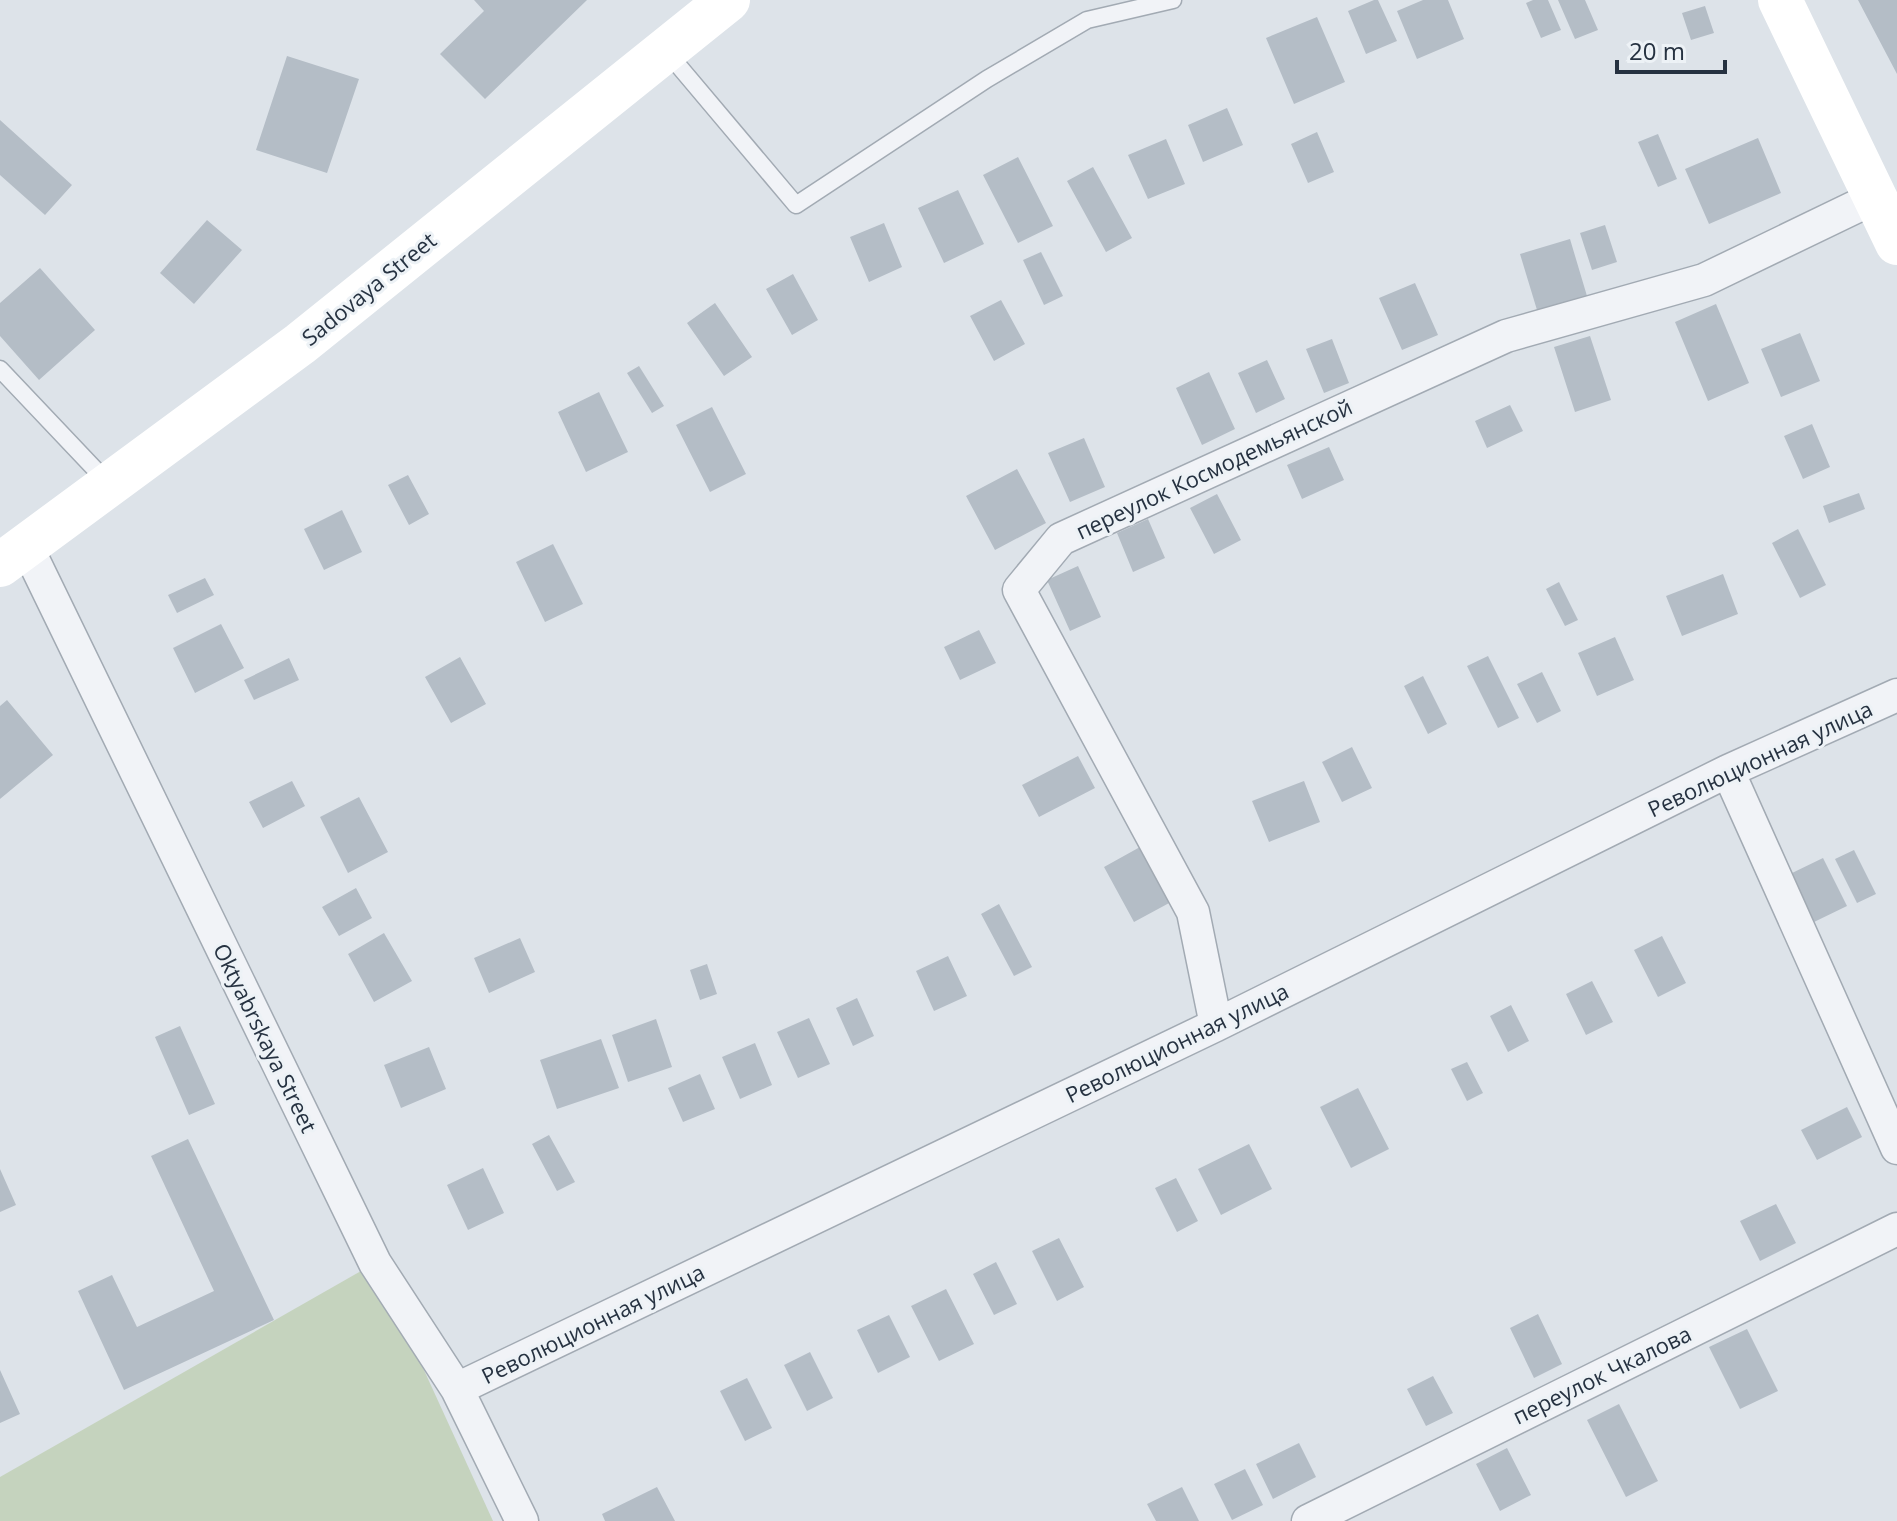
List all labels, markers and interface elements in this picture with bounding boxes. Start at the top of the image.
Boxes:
scale bar [1617,24,1725,74]
text: 20 m [1629,34,1685,67]
street label: Sadovaya Street [295,225,442,352]
street label: переулок Космодемьянской [1071,391,1357,545]
street label: Революционная улица [1642,693,1877,823]
street label: Oktyabrskaya Street [207,938,325,1137]
street label: Революционная улица [1060,975,1293,1109]
street label: Революционная улица [476,1256,709,1390]
street label: переулок Чкалова [1507,1318,1696,1430]

